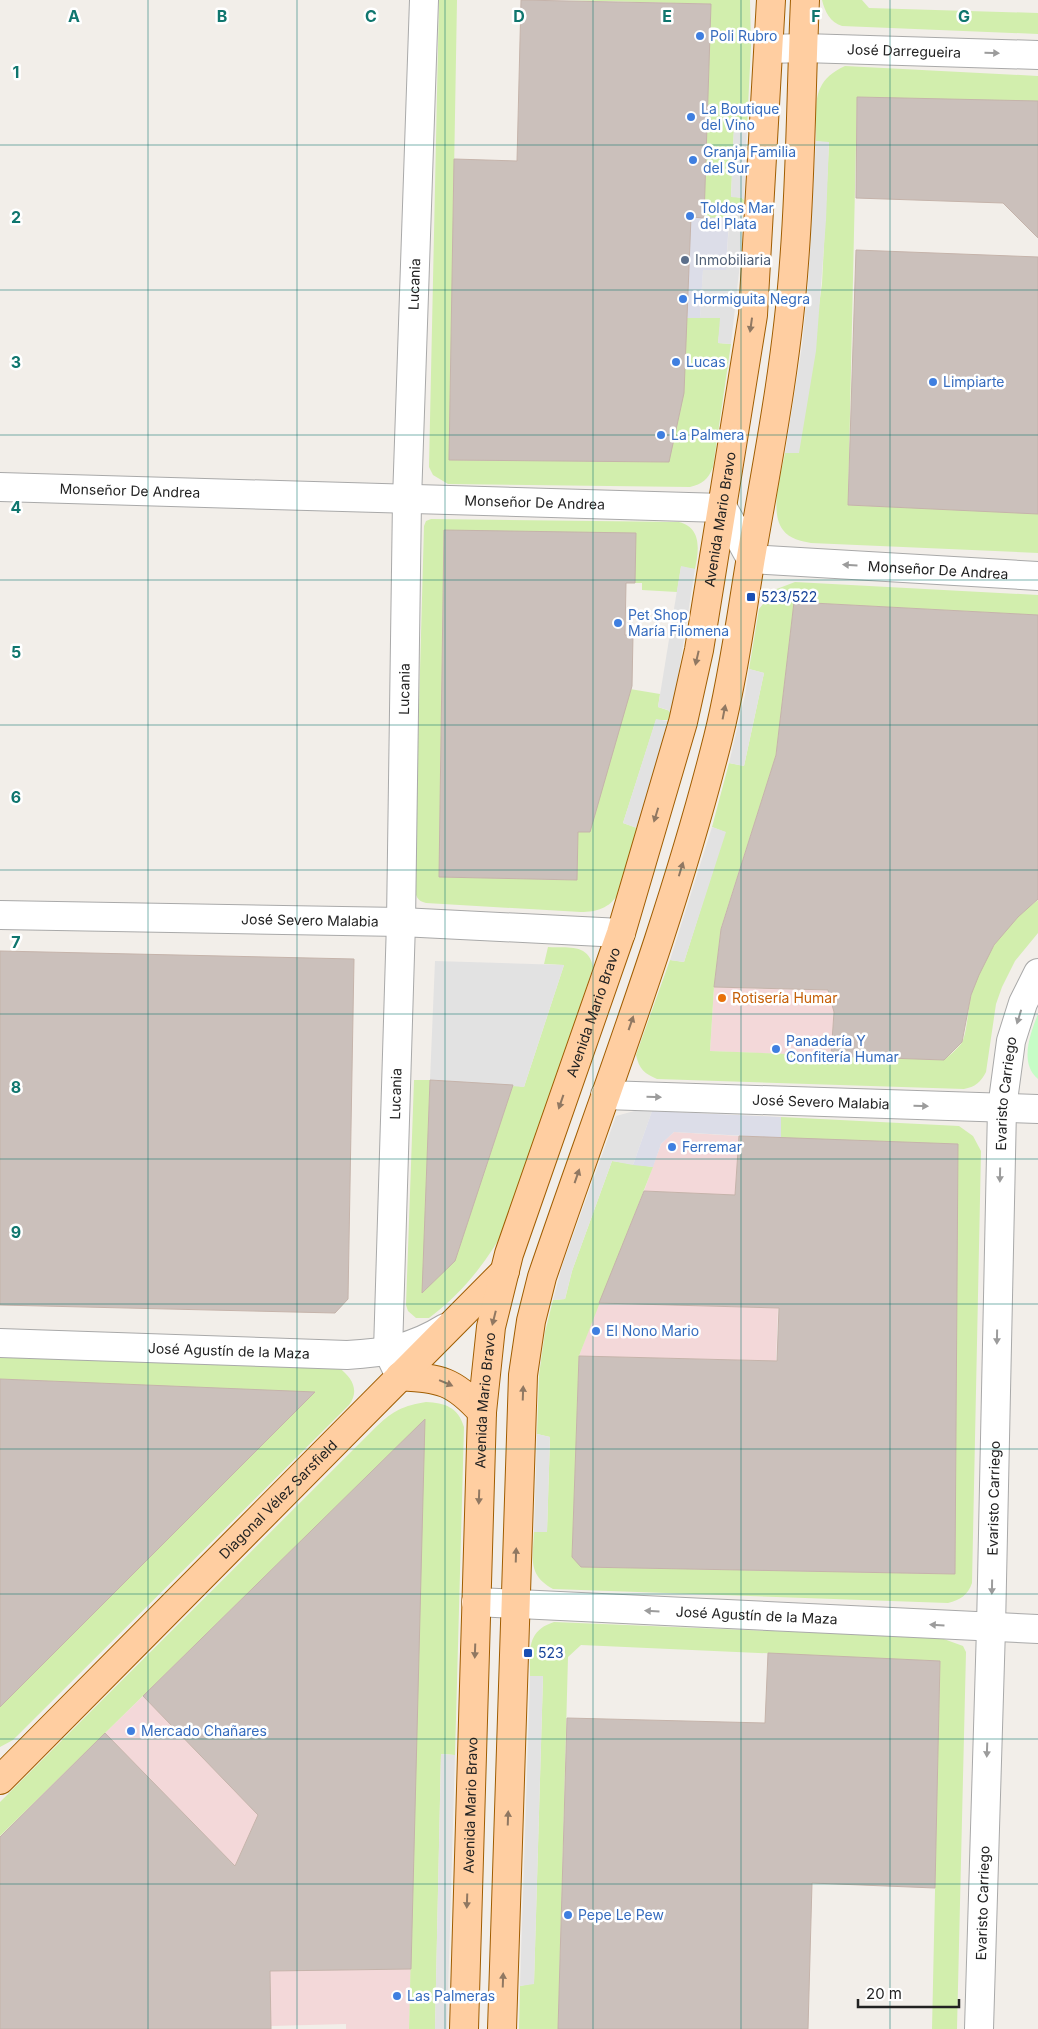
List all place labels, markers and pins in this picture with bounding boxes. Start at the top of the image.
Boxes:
place label: Poli Rubro [710,27,777,44]
marker: Poli Rubro [694,30,706,42]
place label: La Boutique del Vino [701,100,780,133]
marker: La Boutique del Vino [685,111,697,123]
place label: Granja Familia del Sur [703,143,796,176]
marker: Granja Familia del Sur [687,154,699,166]
place label: Toldos Mar del Plata [700,199,774,232]
marker: Toldos Mar del Plata [684,210,696,222]
place label: Inmobiliaria [695,251,771,268]
marker: Inmobiliaria [679,254,691,266]
place label: Hormiguita Negra [693,290,810,307]
marker: Hormiguita Negra [677,293,689,305]
place label: Lucas [686,353,726,370]
marker: Lucas [670,356,682,368]
place label: Limpiarte [943,373,1005,390]
marker: Limpiarte [927,376,939,388]
place label: La Palmera [671,426,744,443]
marker: La Palmera [655,429,667,441]
place label: 523/522 [761,588,817,605]
marker: 523/522 [745,591,757,603]
place label: Pet Shop María Filomena [628,606,729,639]
marker: Pet Shop María Filomena [612,617,624,629]
place label: Rotisería Humar [732,989,837,1006]
marker: Rotisería Humar [716,992,728,1004]
place label: Panadería Y Confitería Humar [786,1032,899,1065]
marker: Panadería Y Confitería Humar [770,1043,782,1055]
place label: Ferremar [682,1138,742,1155]
marker: Ferremar [666,1141,678,1153]
place label: El Nono Mario [606,1322,699,1339]
marker: El Nono Mario [590,1325,602,1337]
place label: 523 [538,1644,564,1661]
marker: 523 [522,1647,534,1659]
place label: Mercado Chañares [141,1722,267,1739]
marker: Mercado Chañares [125,1725,137,1737]
place label: Pepe Le Pew [578,1906,664,1923]
marker: Pepe Le Pew [562,1909,574,1921]
place label: Las Palmeras [407,1987,495,2004]
marker: Las Palmeras [391,1990,403,2002]

